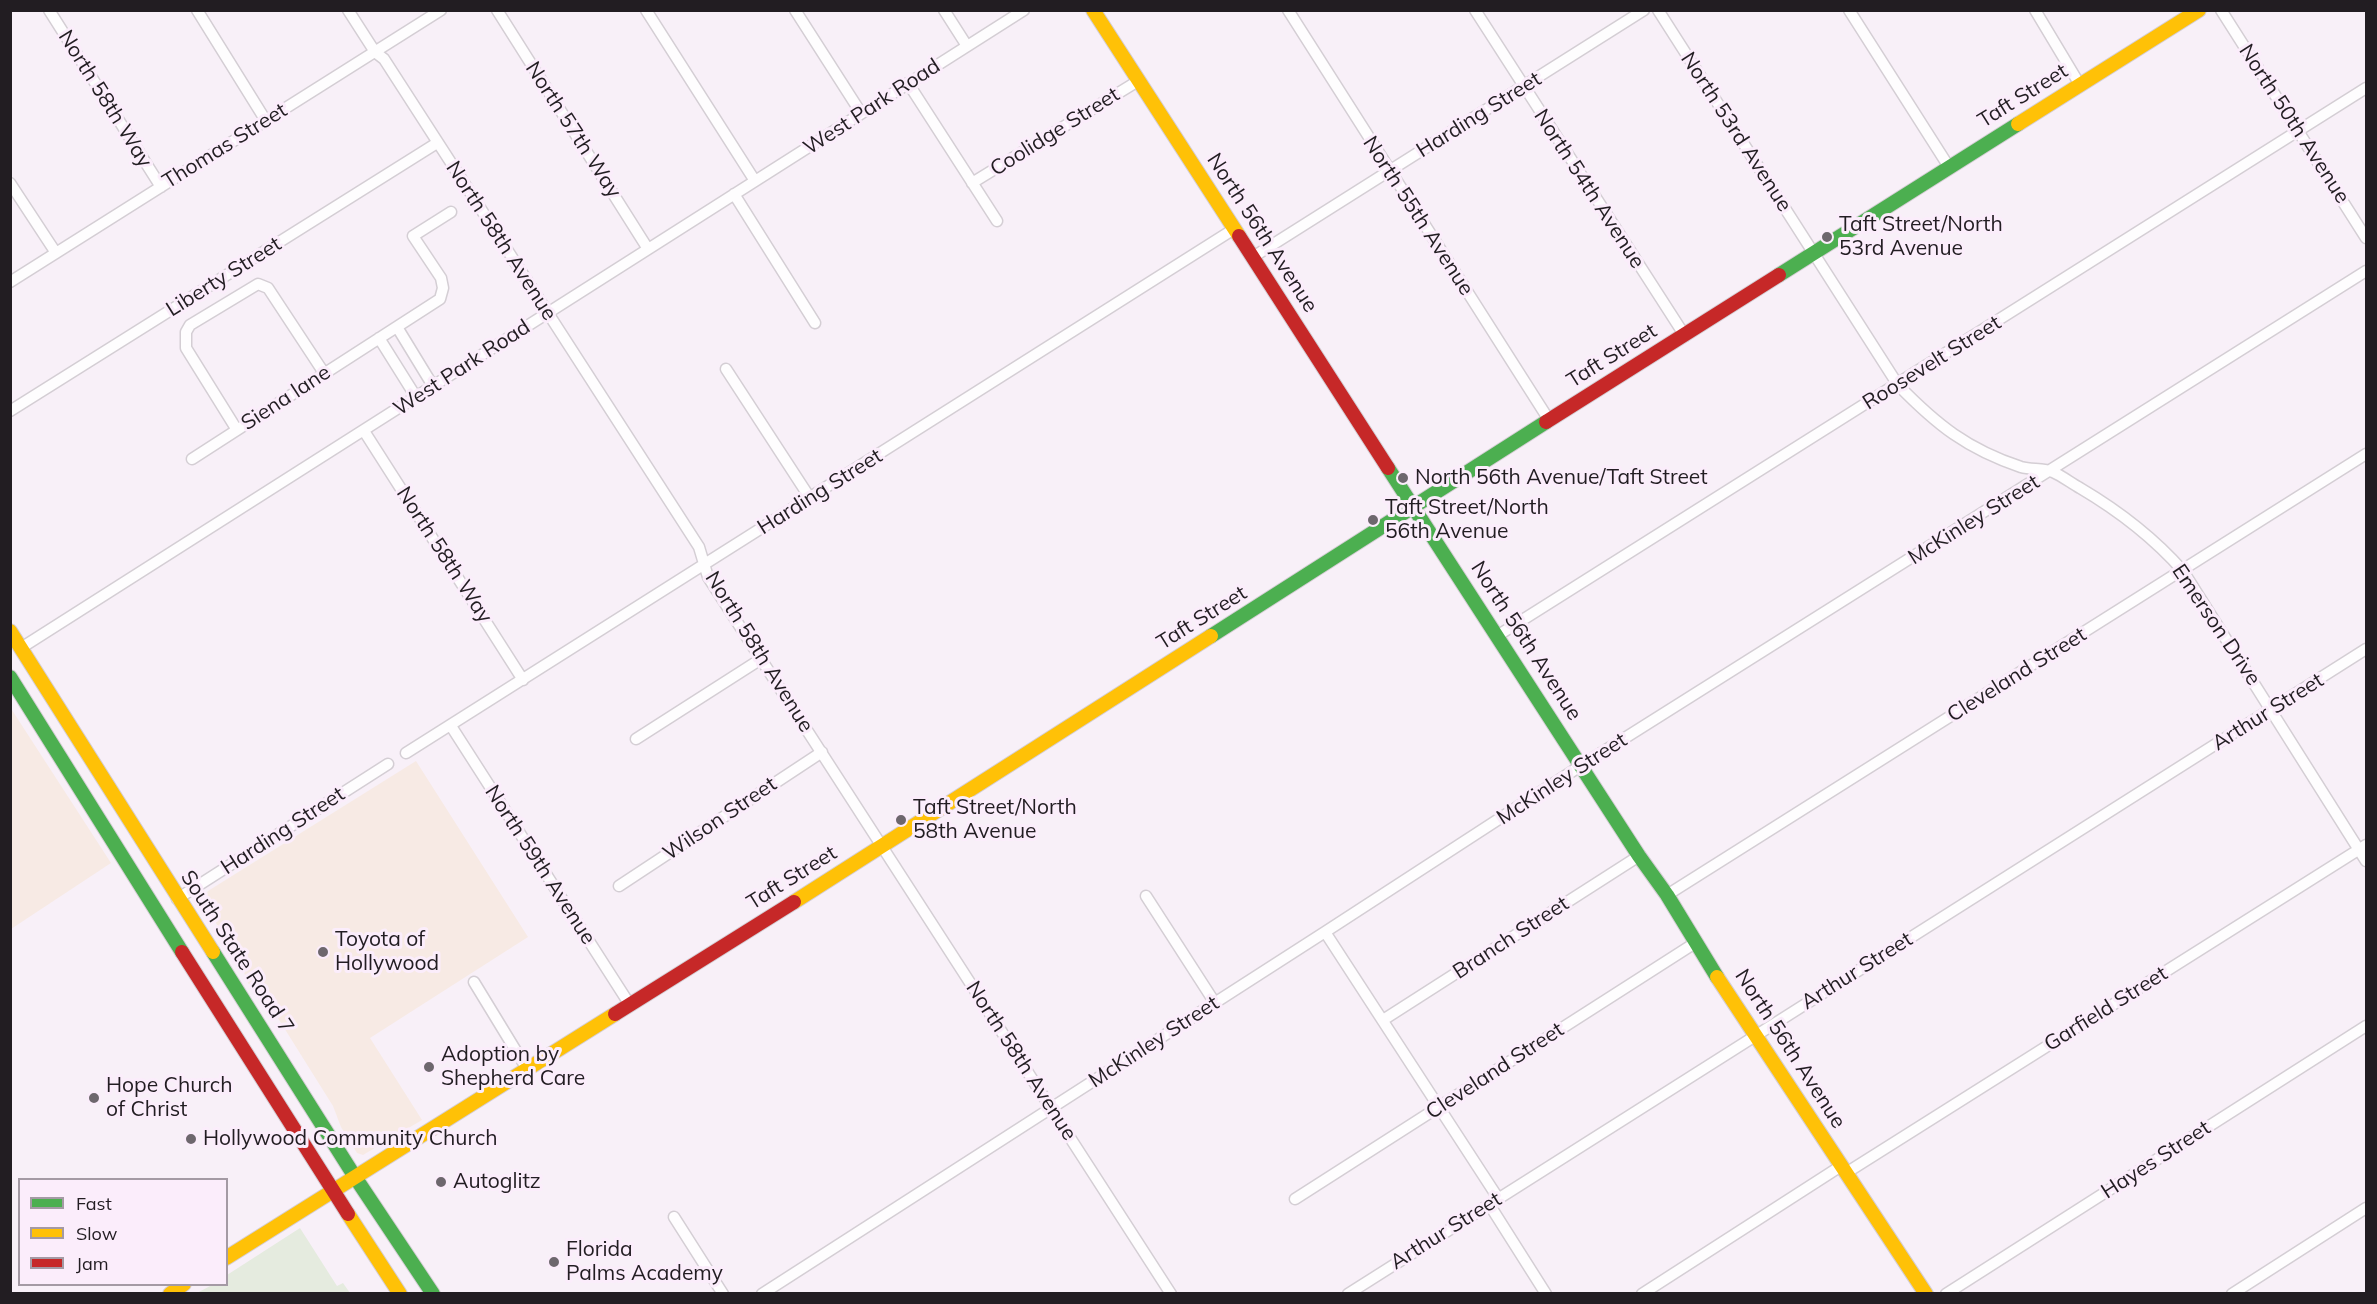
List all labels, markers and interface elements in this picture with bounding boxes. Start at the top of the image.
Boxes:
street label: North 58th Way [53,26,157,172]
street label: North 50th Avenue [2233,40,2355,208]
street label: North 53rd Avenue [1675,48,1797,216]
street label: West Park Road [799,53,945,161]
street label: North 57th Way [520,57,626,203]
street label: Taft Street [1973,59,2073,133]
street label: Harding Street [1412,67,1546,163]
street label: Coolidge Street [986,82,1124,182]
street label: Thomas Street [158,98,292,194]
street label: North 54th Avenue [1528,105,1650,273]
street label: North 55th Avenue [1357,132,1479,300]
street label: North 56th Avenue [1201,149,1323,317]
street label: North 58th Avenue [440,157,562,325]
place label: Taft Street/North 53rd Avenue [1839,212,2003,262]
marker: Taft Street/North 53rd Avenue [1820,230,1834,244]
street label: Liberty Street [162,232,286,322]
street label: Roosevelt Street [1858,310,2006,416]
street label: West Park Road [389,314,535,422]
street label: Taft Street [1562,319,1662,393]
street label: Siena lane [237,360,335,436]
street label: Harding Street [753,444,887,540]
place label: North 56th Avenue/Taft Street [1415,465,1708,491]
street label: McKinley Street [1904,470,2044,570]
marker: North 56th Avenue/Taft Street [1396,471,1410,485]
street label: North 58th Way [391,482,497,628]
place label: Taft Street/North 56th Avenue [1385,495,1549,545]
marker: Taft Street/North 56th Avenue [1366,513,1380,527]
street label: North 56th Avenue [1465,557,1587,725]
street label: Emerson Drive [2166,560,2266,690]
street label: North 58th Avenue [699,567,819,737]
street label: Taft Street [1152,581,1252,655]
street label: Cleveland Street [1943,622,2091,728]
street label: Arthur Street [2208,668,2328,756]
street label: McKinley Street [1492,728,1632,830]
street label: Wilson Street [658,772,782,866]
street label: North 59th Avenue [479,781,601,949]
street label: Harding Street [216,782,350,880]
place label: Taft Street/North 58th Avenue [913,795,1077,845]
marker: Taft Street/North 58th Avenue [894,813,908,827]
street label: Taft Street [742,841,842,915]
street label: South State Road 7 [175,866,299,1038]
street label: Branch Street [1448,891,1574,985]
place label: Toyota of Hollywood [335,927,439,977]
street label: Arthur Street [1797,927,1917,1015]
marker: Toyota of Hollywood [316,945,330,959]
street label: Garfield Street [2040,961,2172,1057]
street label: North 56th Avenue [1729,965,1851,1133]
street label: North 58th Avenue [960,977,1082,1145]
street label: McKinley Street [1084,991,1224,1093]
street label: Cleveland Street [1421,1017,1569,1125]
place label: Adoption by Shepherd Care [441,1042,585,1092]
marker: Adoption by Shepherd Care [422,1060,436,1074]
place label: Hope Church of Christ [106,1073,233,1123]
marker: Hope Church of Christ [87,1091,101,1105]
street label: Hayes Street [2097,1115,2215,1205]
place label: Hollywood Community Church [203,1126,498,1152]
marker: Hollywood Community Church [184,1132,198,1146]
place label: Autoglitz [453,1169,541,1195]
marker: Autoglitz [434,1175,448,1189]
legend [18,1178,228,1286]
street label: Arthur Street [1386,1187,1506,1275]
text: Fast [76,1192,112,1215]
text: Slow [76,1222,117,1245]
place label: Florida Palms Academy [566,1237,723,1287]
text: Jam [76,1252,109,1275]
marker: Florida Palms Academy [547,1255,561,1269]

